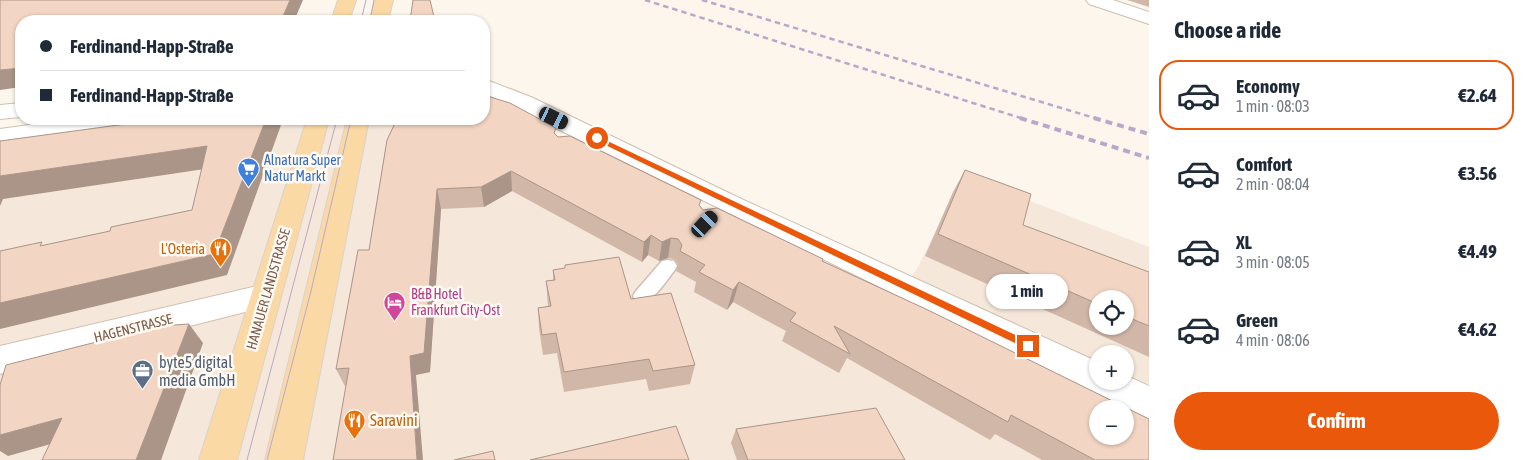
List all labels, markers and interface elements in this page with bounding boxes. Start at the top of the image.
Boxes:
text: Choose a ride [1174,17,1281,43]
text: Ferdinand-Happ-Straße [70,35,234,57]
icon: car [1176,73,1221,118]
text: Economy [1236,75,1300,97]
text: Ferdinand-Happ-Straße [70,84,234,106]
text: €2.64 [1458,84,1497,106]
text: 1 min · 08:03 [1236,97,1310,115]
car [537,105,570,131]
route start [586,127,608,149]
icon: car [1176,151,1221,196]
place label: Alnatura Super Natur Markt [264,152,342,184]
text: Comfort [1236,153,1292,175]
supermarket icon: Alnatura Super Natur Markt [236,156,260,187]
text: €3.56 [1458,162,1497,184]
text: 2 min · 08:04 [1236,175,1310,193]
car [689,208,720,240]
street label: HANAUER LANDSTRASSE [243,227,293,351]
icon: car [1176,229,1221,274]
text: XL [1236,231,1252,253]
restaurant icon: L'Osteria [209,237,233,268]
text: €4.49 [1458,240,1497,262]
place label: L'Osteria [161,241,205,257]
text: 3 min · 08:05 [1236,253,1310,271]
callout: 1 min [987,274,1069,308]
text: 1 min [1011,282,1043,300]
place label: B&B Hotel Frankfurt City-Ost [411,286,500,318]
hotel icon: B&B Hotel Frankfurt City-Ost [383,290,407,321]
map controls [1089,290,1134,445]
button: locate [1089,290,1134,335]
icon: car [1176,307,1221,352]
text: Green [1236,309,1278,331]
street label: HAGENSTRASSE [92,311,174,345]
text: €4.62 [1458,318,1497,340]
text: 4 min · 08:06 [1236,331,1310,349]
route end [1017,335,1039,357]
button: + [1089,345,1134,390]
place label: byte5 digital media GmbH [159,353,235,389]
office icon: byte5 digital media GmbH [131,359,155,390]
button: Confirm [1174,392,1499,450]
button: − [1089,400,1134,445]
restaurant icon: Saravini [342,408,366,439]
place label: Saravini [370,411,418,429]

